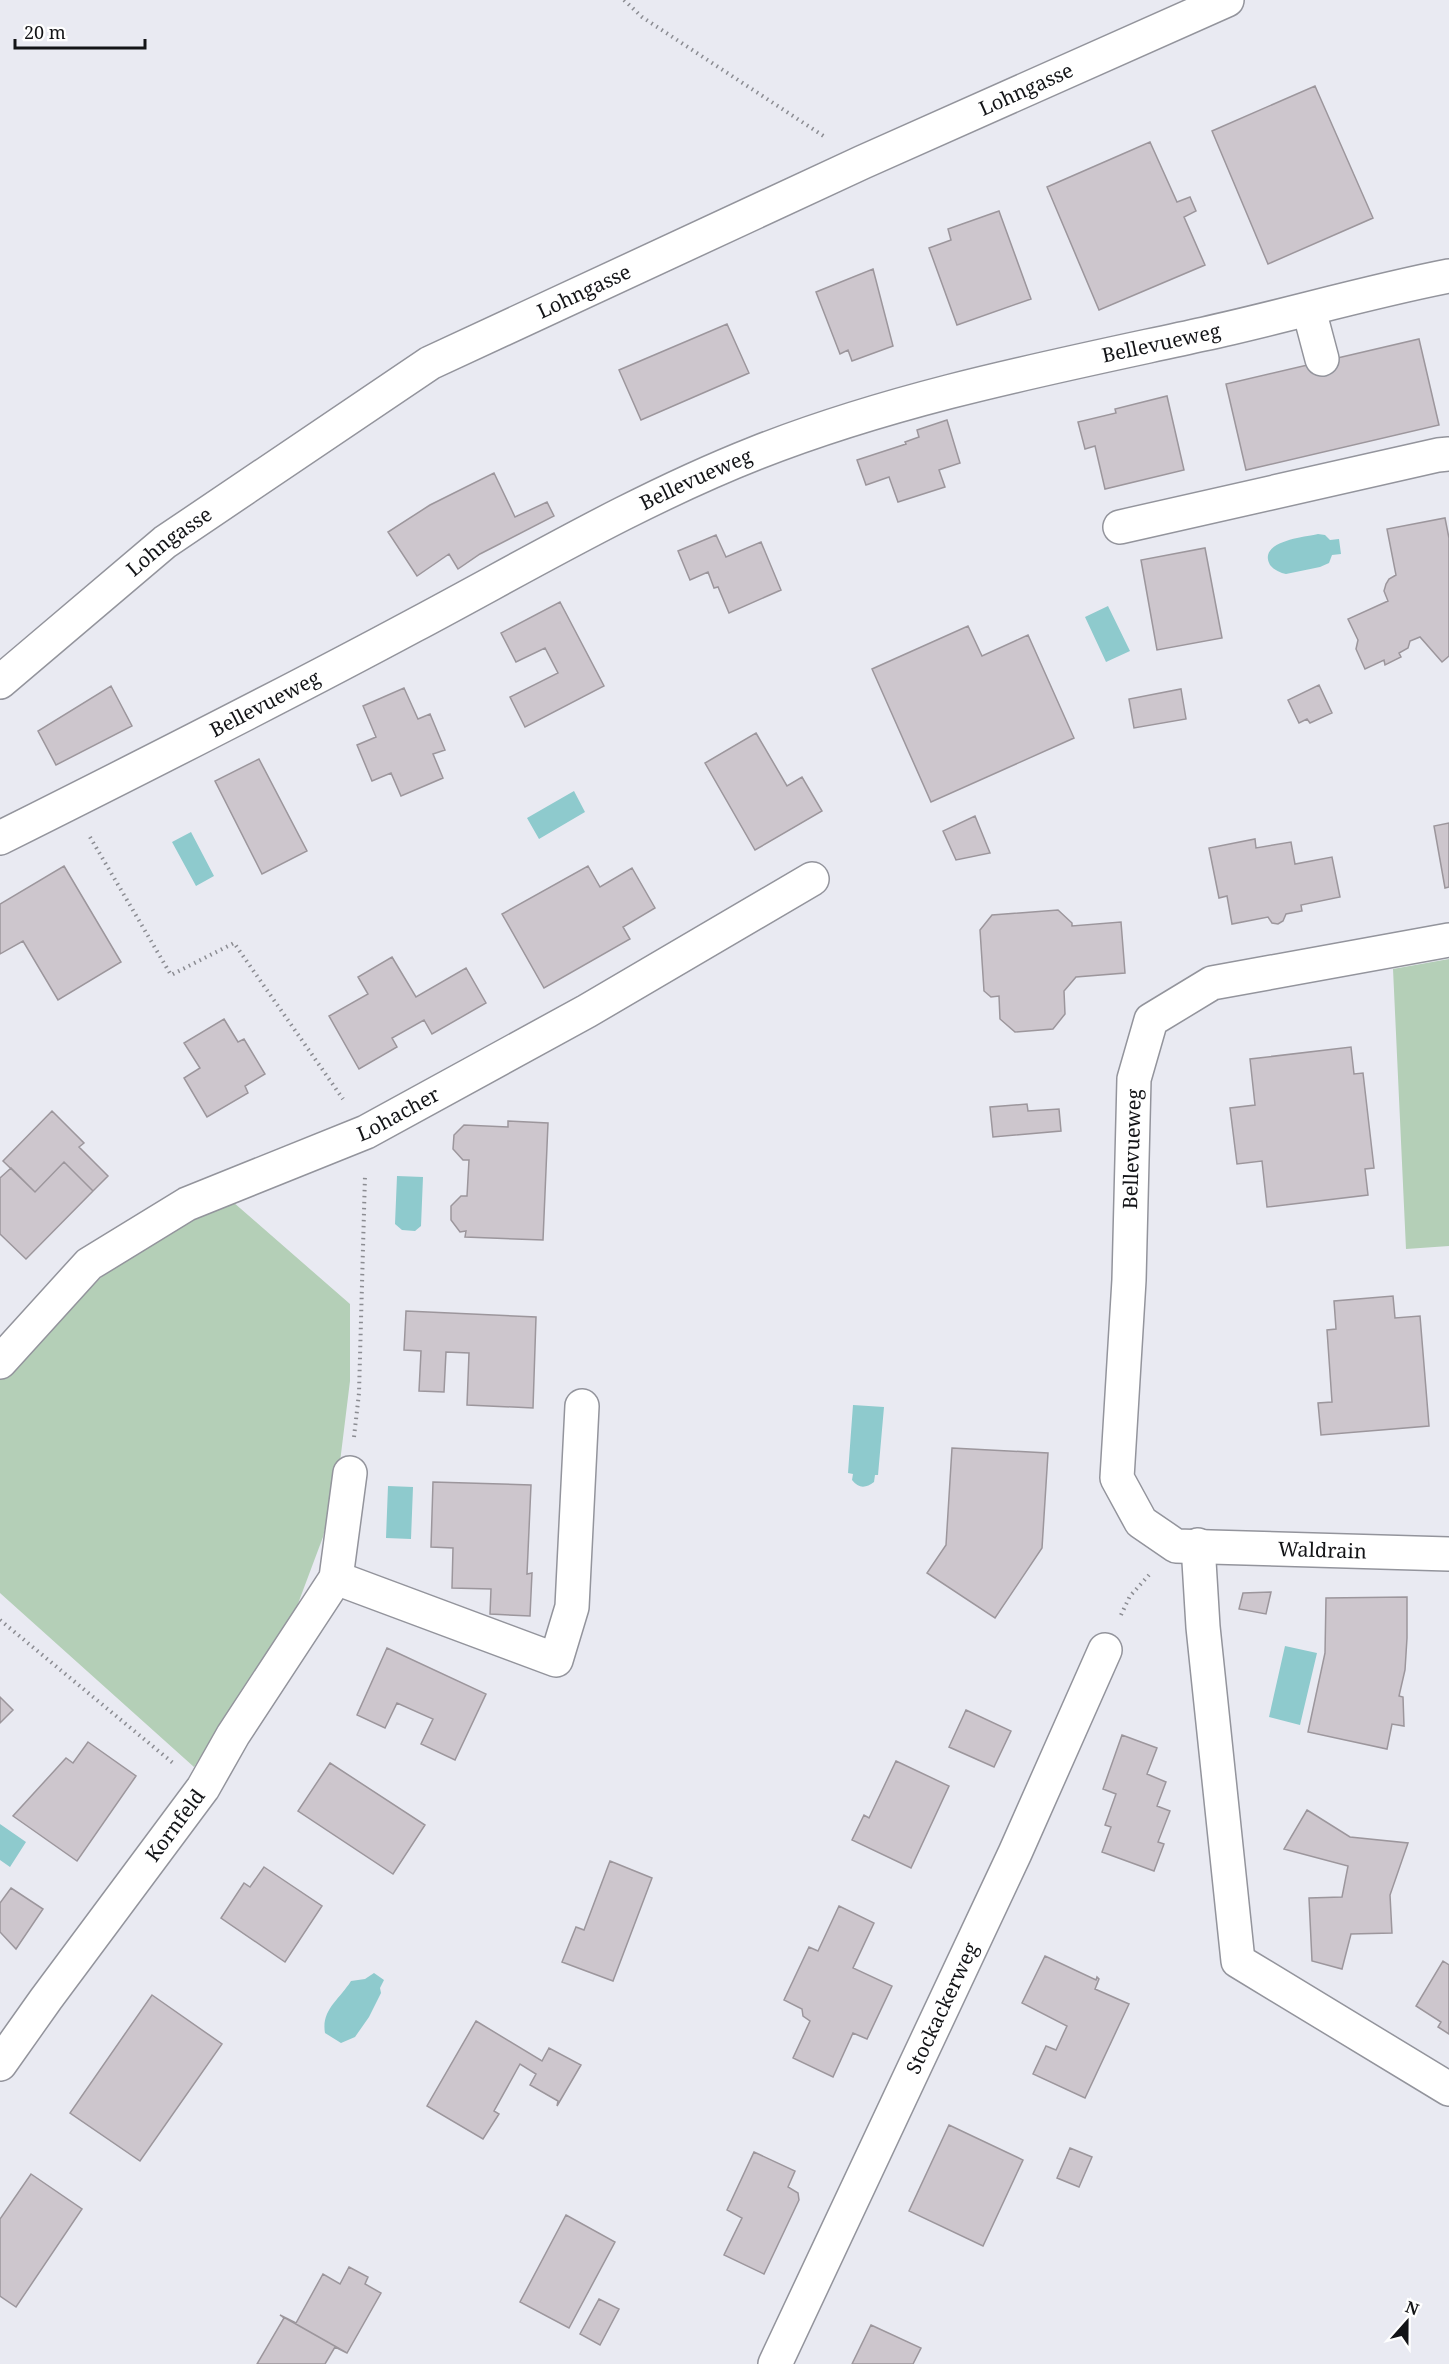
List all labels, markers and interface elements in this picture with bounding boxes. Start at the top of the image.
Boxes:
scale bar [15,12,146,50]
text: 20 m [24,20,66,44]
street label: Lohngasse [974,56,1077,122]
street label: Lohngasse [533,258,635,324]
street label: Bellevueweg [1099,317,1223,369]
street label: Bellevueweg [635,442,756,516]
street label: Lohngasse [120,500,217,582]
street label: Bellevueweg [205,664,325,743]
street label: Lohacher [353,1080,445,1147]
street label: Bellevueweg [1116,1088,1147,1210]
street label: Waldrain [1278,1535,1367,1565]
street label: Kornfeld [139,1783,211,1867]
street label: Stockackerweg [899,1938,984,2078]
north arrow [1377,2292,1437,2352]
text: N [1403,2295,1423,2321]

